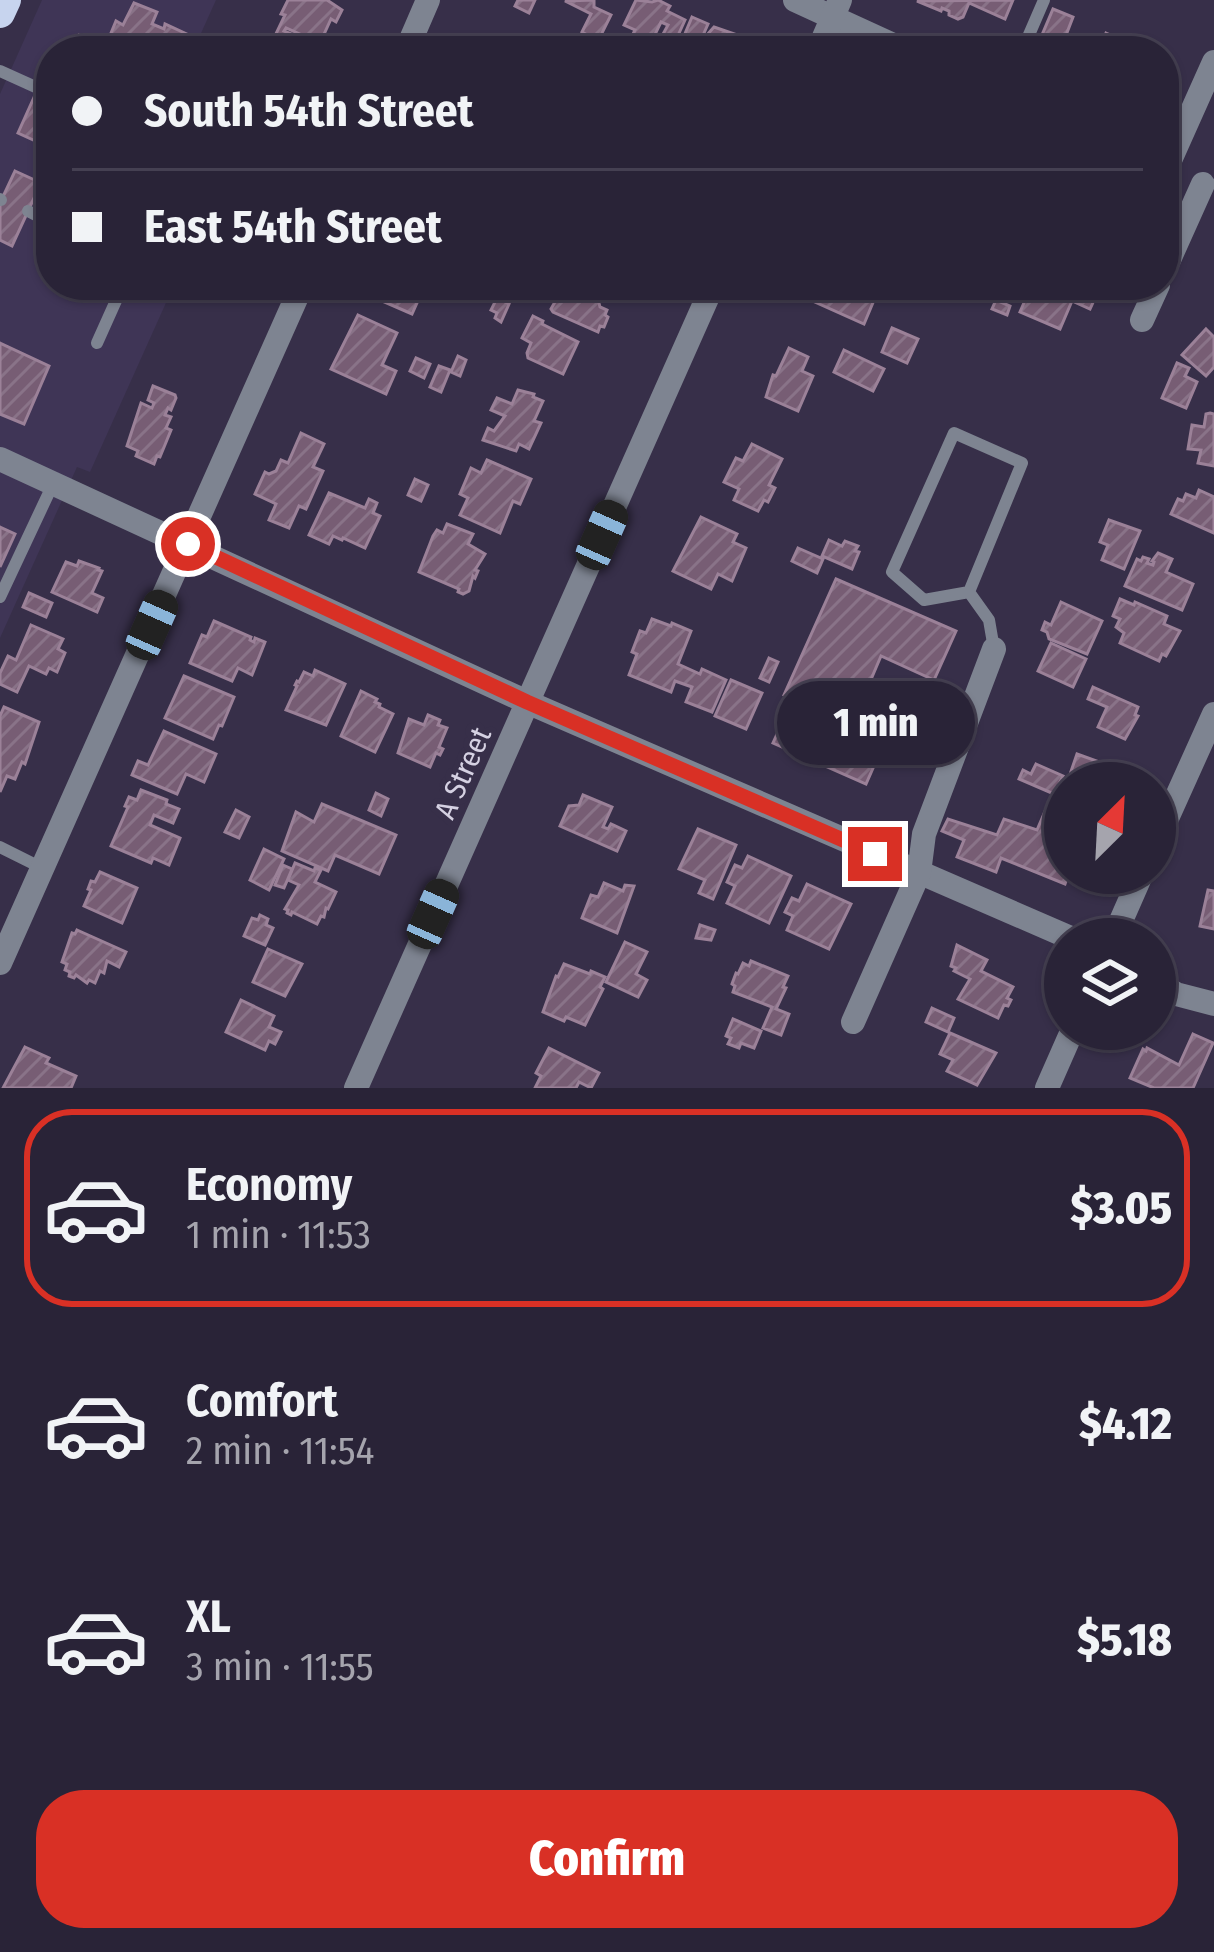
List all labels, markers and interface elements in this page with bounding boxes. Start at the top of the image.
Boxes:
text: South 54th Street [144,84,473,138]
text: East 54th Street [144,200,442,254]
car [571,495,633,575]
route start [161,517,215,571]
car [121,585,183,665]
callout: 1 min [776,680,974,764]
text: 1 min [834,700,918,746]
street label: A Street [427,721,499,824]
north arrow [1044,762,1176,894]
map controls [1044,762,1176,1050]
route end [848,827,902,881]
car [402,874,464,954]
button: layers [1044,918,1176,1050]
icon: car [42,1154,150,1262]
text: Economy [186,1158,352,1212]
text: $3.05 [1070,1181,1172,1235]
text: 1 min · 11:53 [186,1212,371,1258]
icon: car [42,1370,150,1478]
text: Comfort [186,1374,338,1428]
text: $4.12 [1079,1397,1172,1451]
text: 2 min · 11:54 [186,1428,374,1474]
icon: car [42,1586,150,1694]
text: XL [186,1590,231,1644]
text: $5.18 [1077,1613,1172,1667]
text: 3 min · 11:55 [186,1644,374,1690]
button: Confirm [36,1790,1178,1928]

